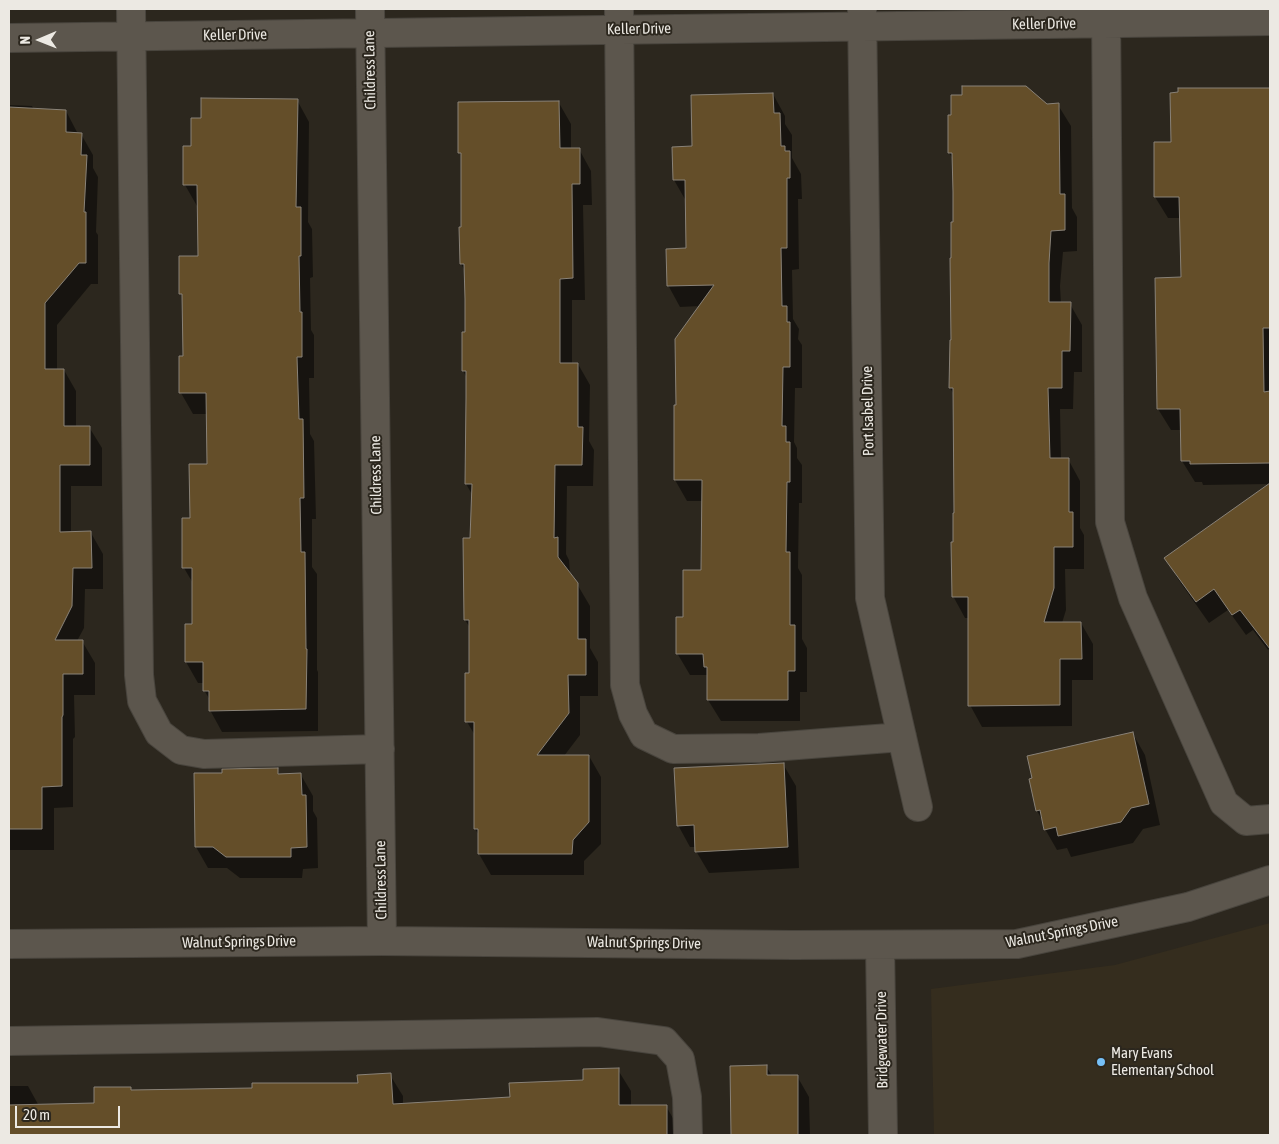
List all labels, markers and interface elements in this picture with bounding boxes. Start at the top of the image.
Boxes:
street label: Keller Drive [1012,14,1076,34]
north arrow [15,15,65,65]
street label: Keller Drive [607,19,671,39]
street label: Keller Drive [203,25,267,45]
street label: Childress Lane [360,30,380,110]
text: N [17,36,33,45]
street label: Port Isabel Drive [858,366,878,456]
street label: Childress Lane [366,435,386,515]
street label: Childress Lane [371,840,391,920]
street label: Walnut Springs Drive [1004,912,1120,952]
street label: Walnut Springs Drive [182,932,296,952]
street label: Walnut Springs Drive [587,933,701,953]
street label: Bridgewater Drive [872,991,892,1089]
place label: Mary Evans Elementary School [1111,1044,1214,1079]
marker: Mary Evans Elementary School [1095,1056,1107,1068]
scale bar [18,1096,122,1128]
text: 20 m [23,1106,50,1123]

